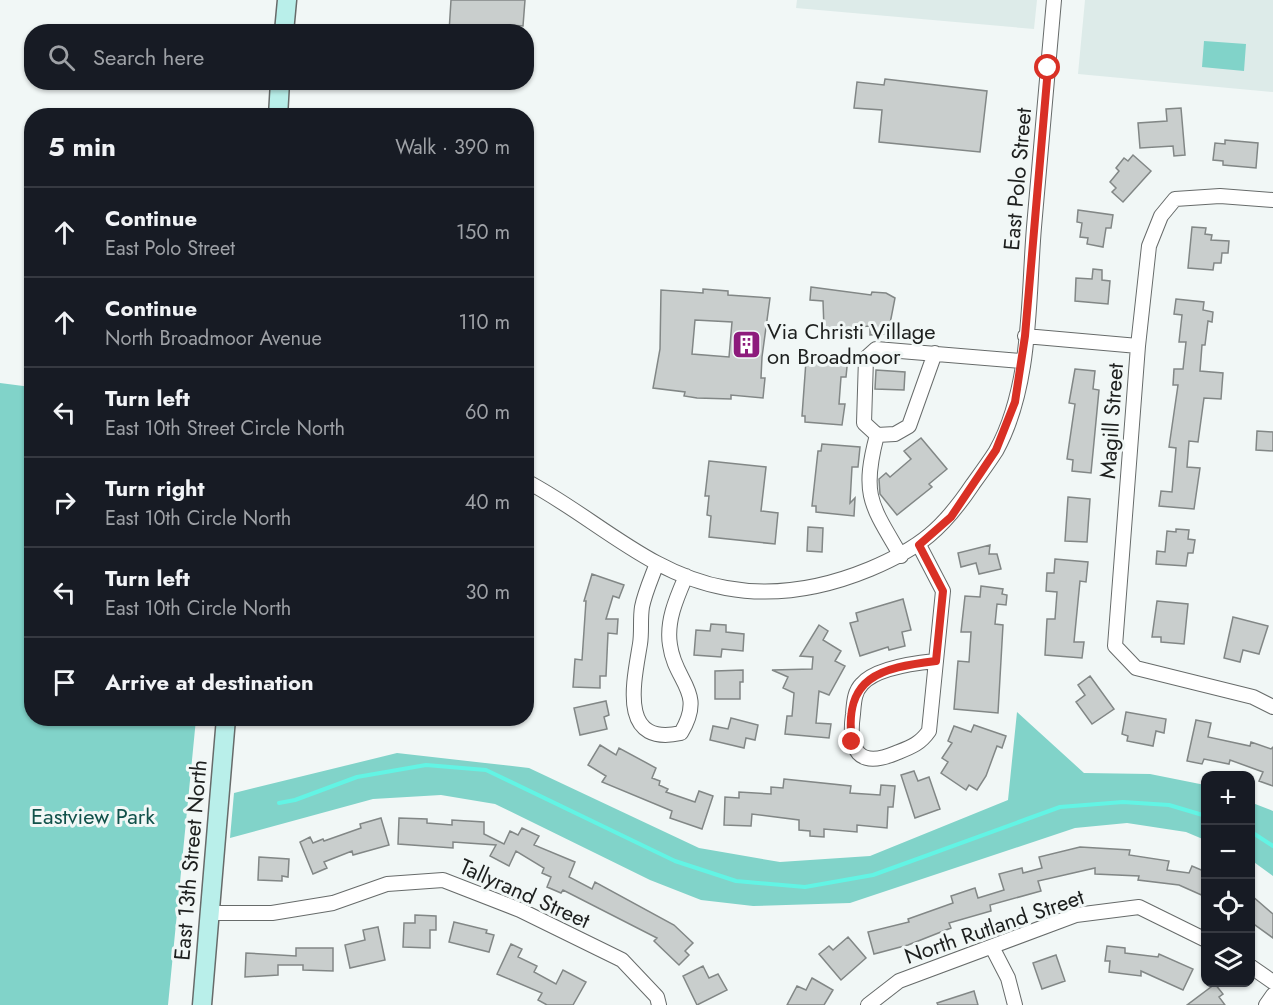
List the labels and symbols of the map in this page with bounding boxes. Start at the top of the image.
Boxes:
route start [1034,54,1060,80]
street label: East Polo Street [995,106,1039,252]
place label: Via Christi Village on Broadmoor [767,315,936,372]
building icon: Via Christi Village on Broadmoor [730,328,762,360]
street label: Magill Street [1091,361,1131,480]
route end [838,728,864,754]
street label: East 13th Street North [165,758,215,962]
park label: Eastview Park [31,800,155,832]
street label: Tallyrand Street [455,850,596,936]
street label: North Rutland Street [900,880,1089,972]

